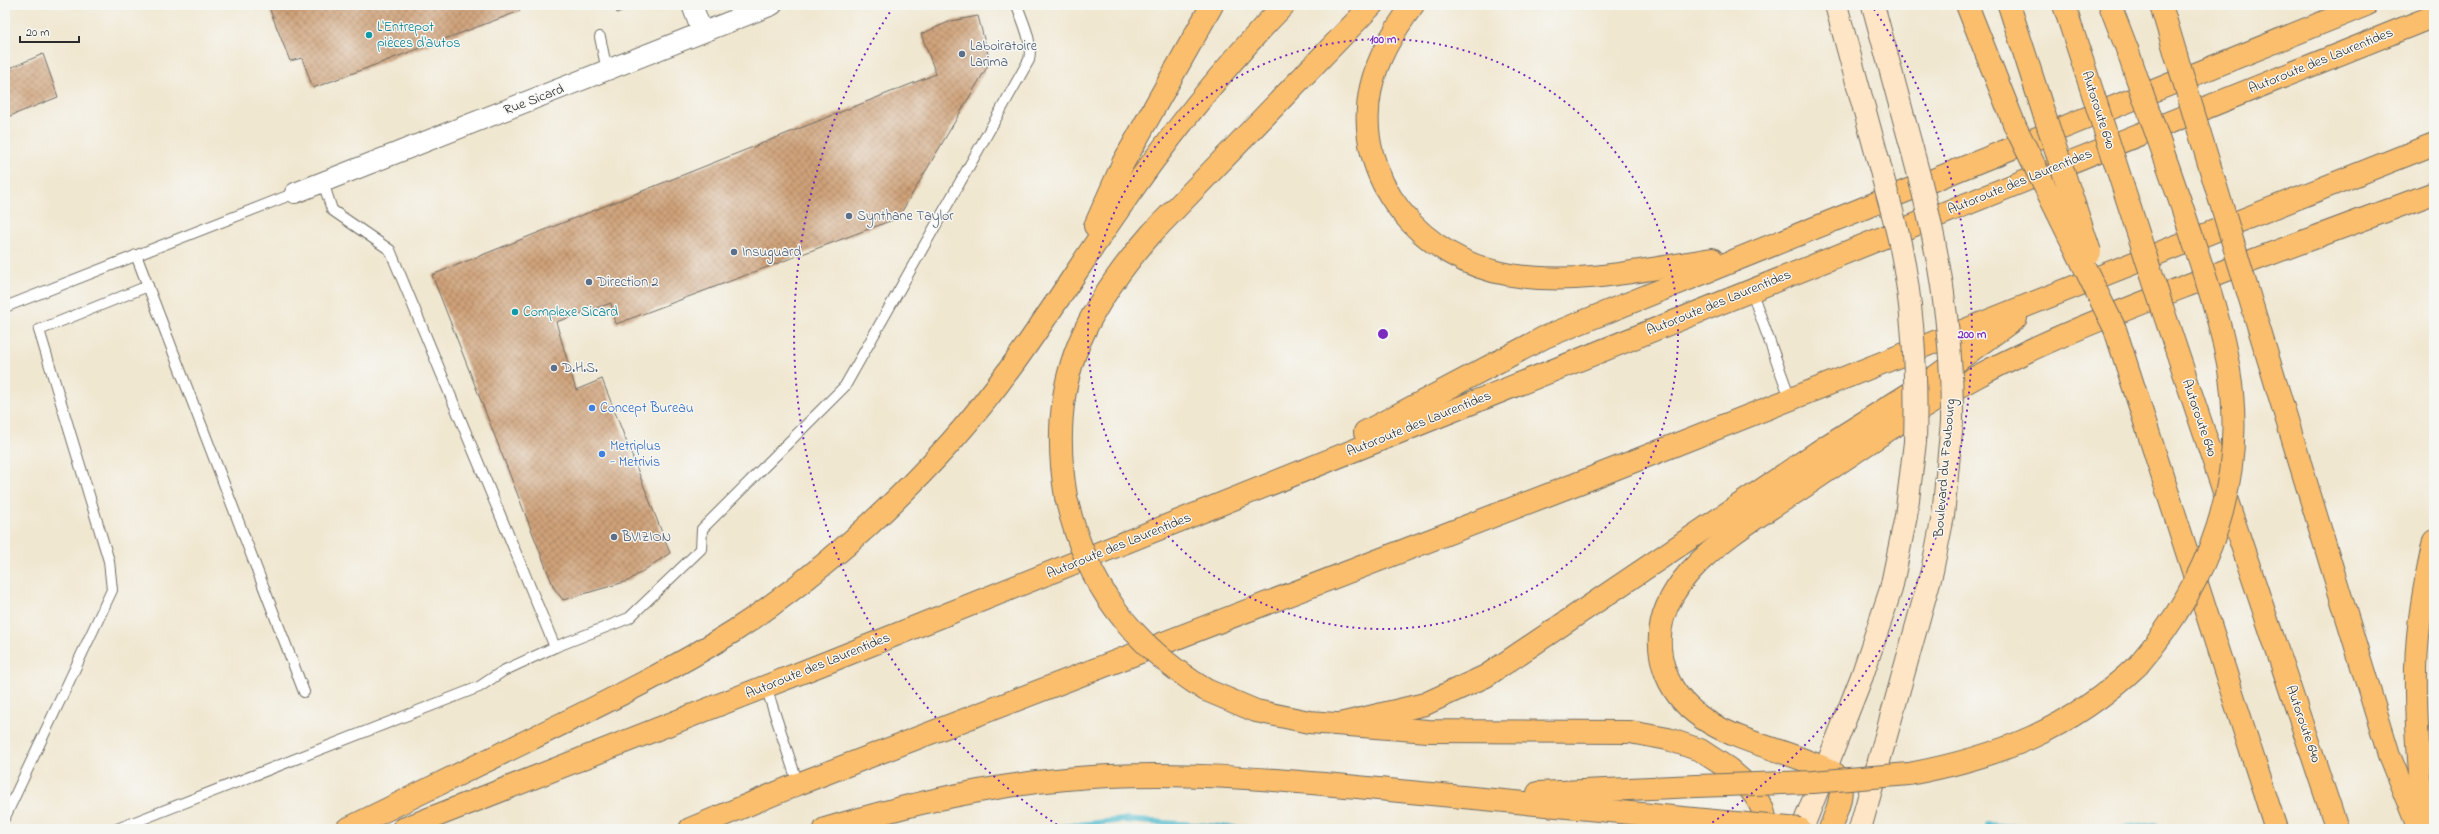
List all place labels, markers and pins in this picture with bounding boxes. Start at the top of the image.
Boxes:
place label: L'Entrepot pièces d'autos [377,17,460,54]
marker: L'Entrepot pièces d'autos [364,30,374,40]
place label: Laboiratoire Larima [970,36,1038,73]
marker: Laboiratoire Larima [957,49,967,59]
place label: Synthane Taylor [857,206,954,228]
marker: Synthane Taylor [844,211,854,221]
place label: Insuguard [742,242,801,264]
marker: Insuguard [729,247,739,257]
place label: Direction 2 [596,272,659,293]
marker: Direction 2 [584,277,594,287]
place label: Complexe Sicard [523,302,618,323]
marker: Complexe Sicard [510,307,520,317]
centre of rings [1376,327,1390,341]
place label: D.H.S. [561,358,598,379]
marker: D.H.S. [549,363,559,373]
place label: Concept Bureau [600,398,694,419]
marker: Concept Bureau [587,403,597,413]
place label: Metriplus - Metrivis [610,436,661,473]
marker: Metriplus - Metrivis [597,449,607,459]
place label: BVIZION [621,527,671,548]
marker: BVIZION [609,532,619,542]

